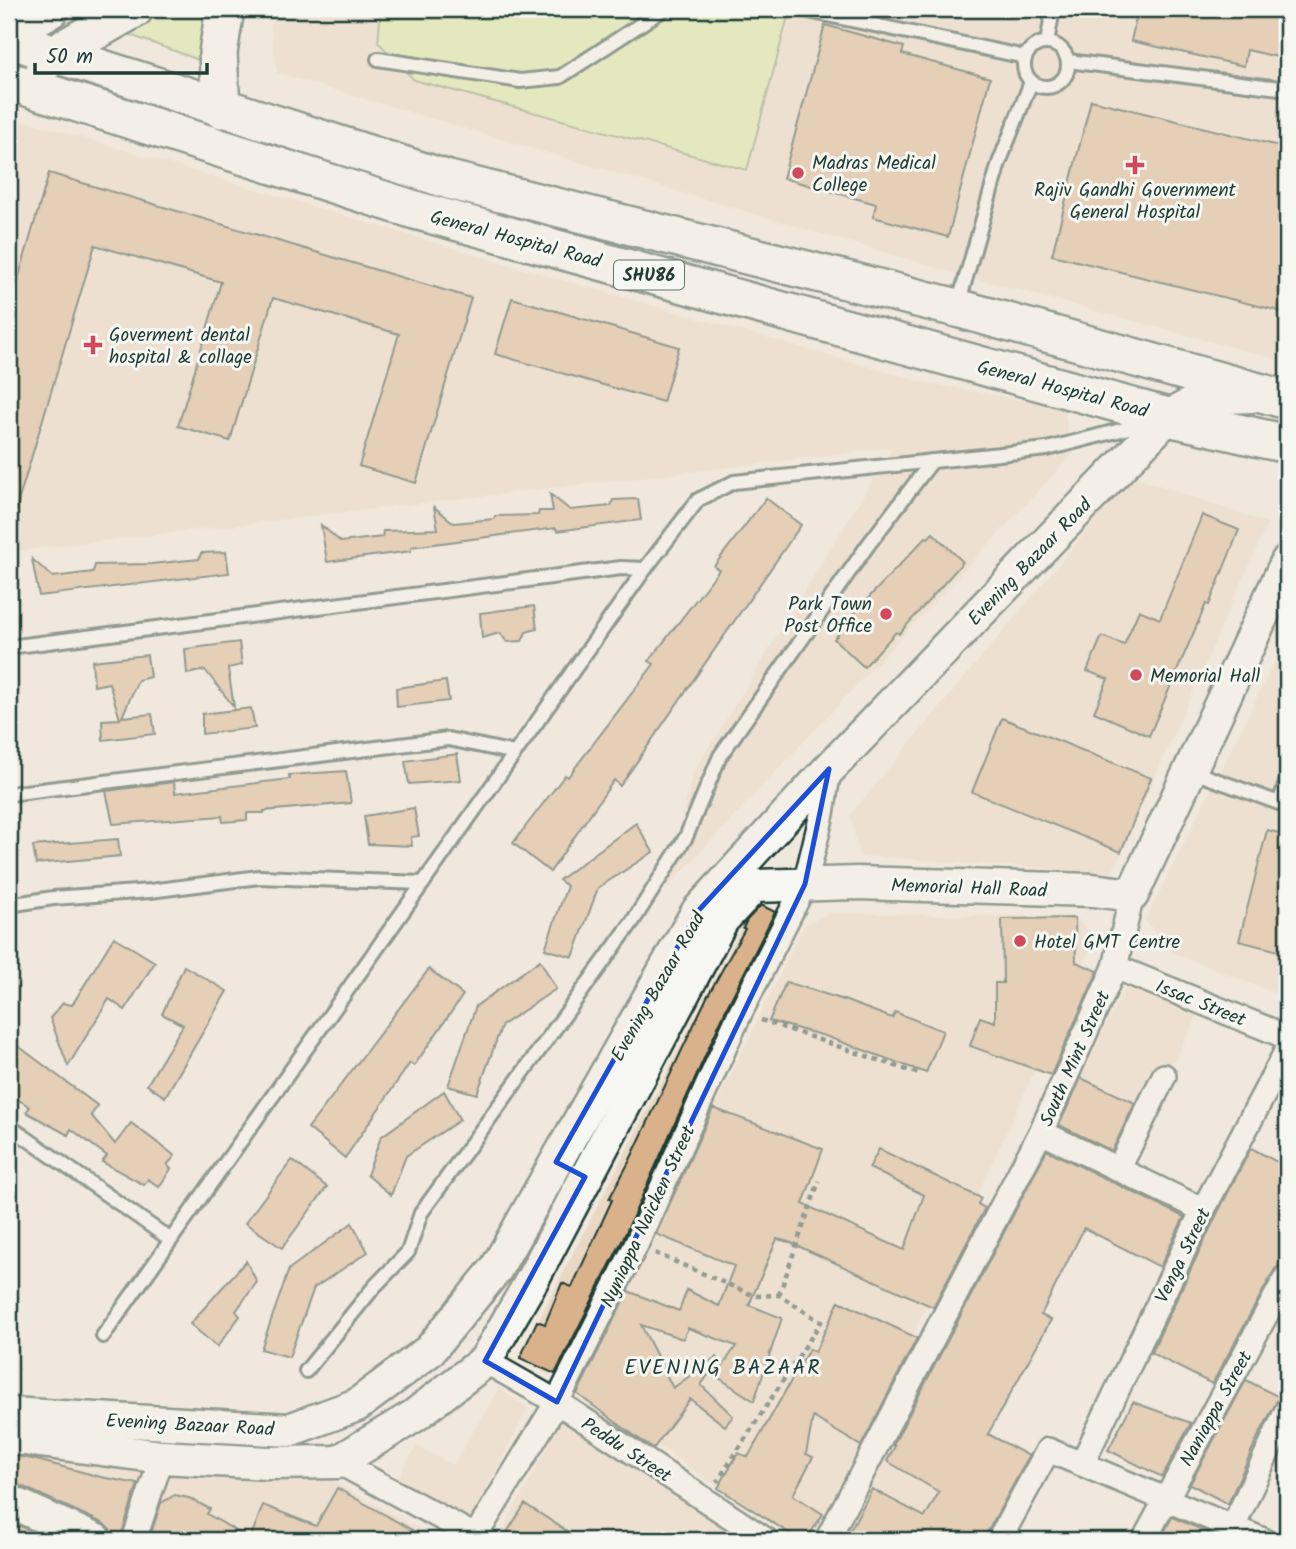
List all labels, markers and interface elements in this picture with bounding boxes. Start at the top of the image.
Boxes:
scale bar [35,32,206,76]
text: 50 m [46,41,93,74]
place label: Madras Medical College [812,149,936,201]
marker: Rajiv Gandhi Government General Hospital [1125,155,1145,175]
marker: Madras Medical College [790,165,806,181]
place label: Rajiv Gandhi Government General Hospital [1034,176,1237,228]
street label: General Hospital Road [427,203,605,277]
road number: SHU86 [614,260,684,290]
place label: Goverment dental hospital & collage [109,321,252,373]
marker: Goverment dental hospital & collage [83,335,103,355]
street label: General Hospital Road [974,353,1152,427]
street label: Evening Bazaar Road [961,491,1100,633]
place label: Park Town Post Office [784,590,872,642]
marker: Park Town Post Office [878,606,894,622]
place label: Memorial Hall [1150,662,1261,692]
marker: Memorial Hall [1128,667,1144,683]
street label: Memorial Hall Road [890,871,1048,907]
street label: Evening Bazaar Road [604,906,714,1067]
place label: Hotel GMT Centre [1034,928,1181,958]
marker: Hotel GMT Centre [1012,933,1028,949]
street label: Issac Street [1150,972,1251,1036]
street label: South Mint Street [1032,986,1119,1132]
street label: Nyniappa Naicken Street [593,1120,705,1313]
street label: Venga Street [1148,1203,1220,1309]
street label: Naniappa Street [1173,1345,1261,1472]
district label: EVENING BAZAAR [625,1352,821,1385]
street label: Evening Bazaar Road [105,1407,275,1445]
street label: Peddu Street [575,1410,678,1492]

